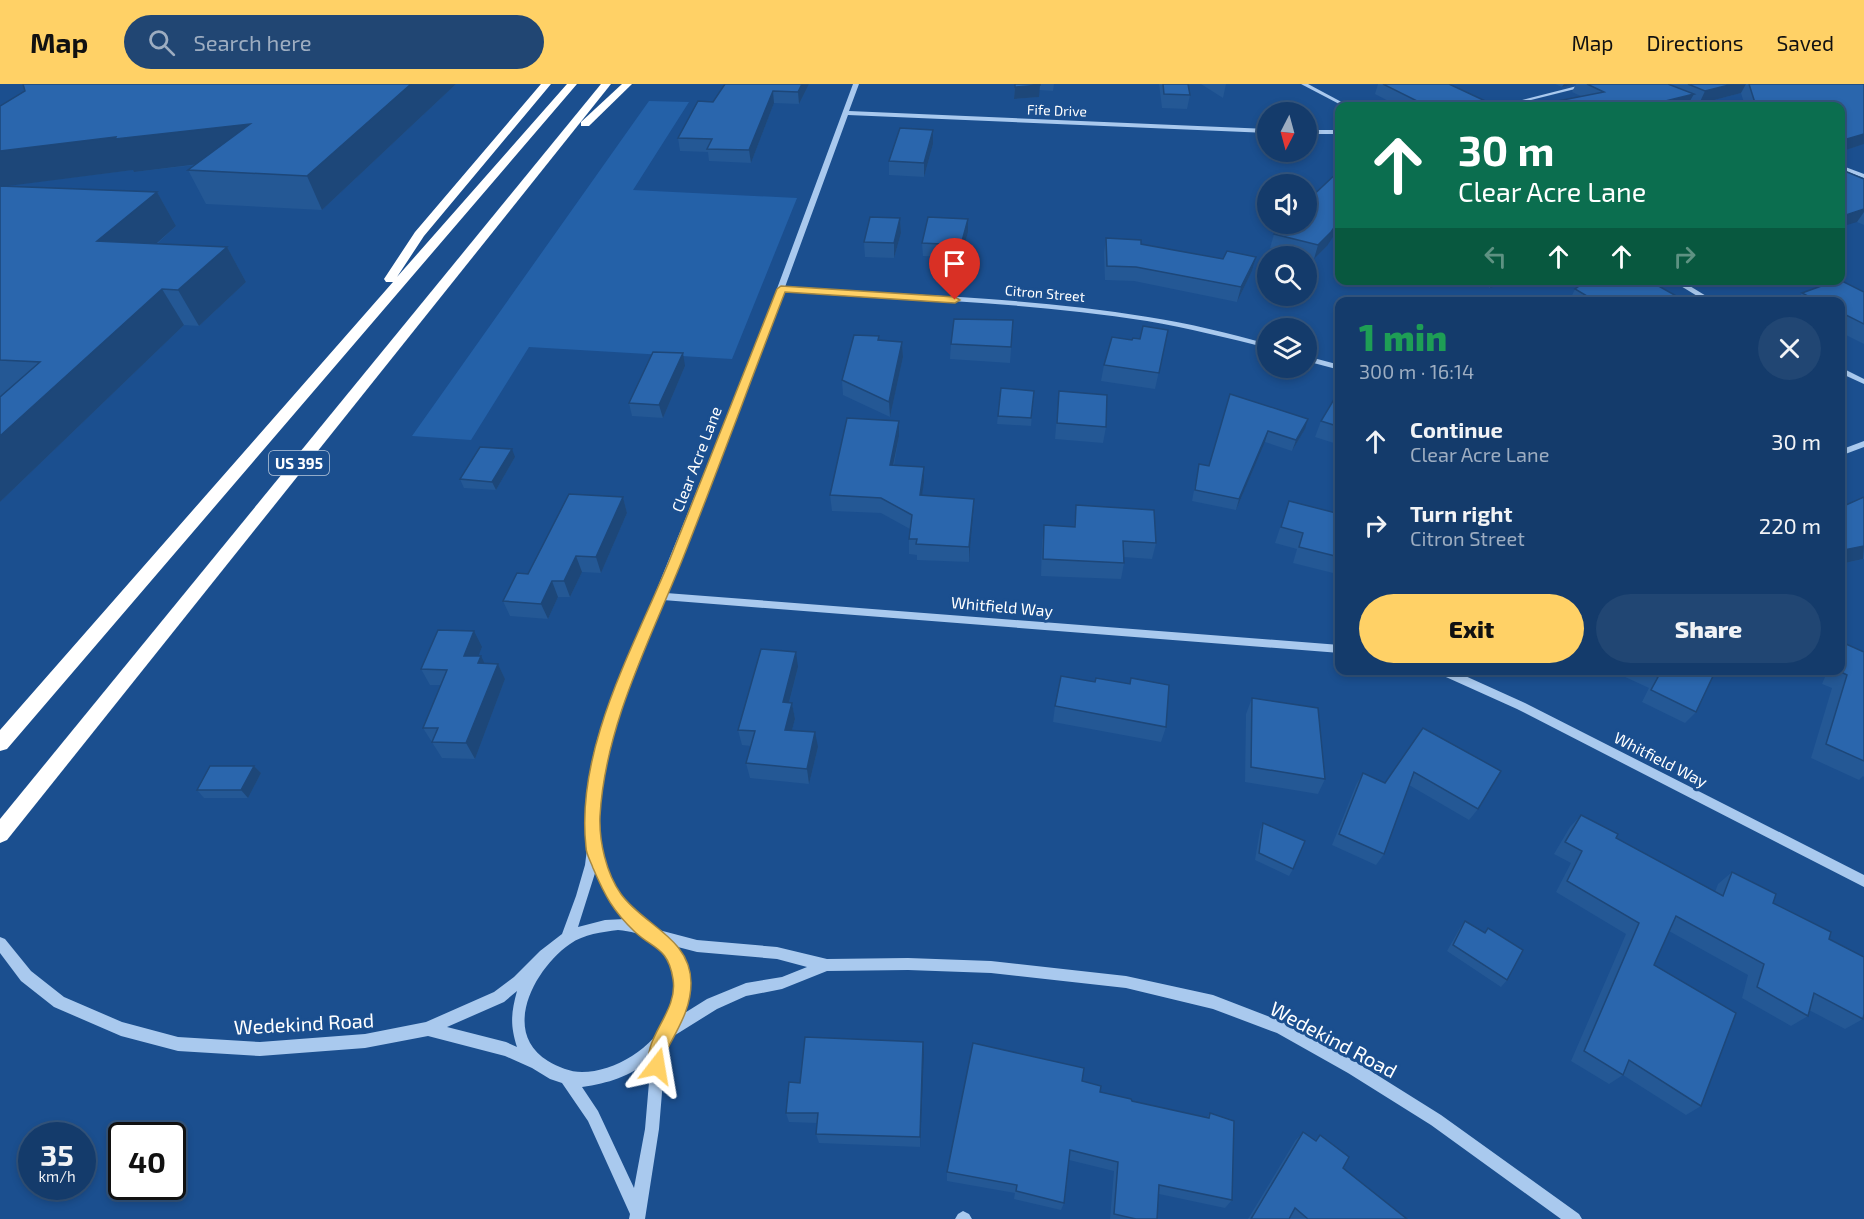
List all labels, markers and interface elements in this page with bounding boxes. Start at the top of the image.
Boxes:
search box [124,15,544,69]
text: Map [30,25,88,59]
icon: search [145,26,178,59]
text: Search here [193,29,312,55]
text: Map [1571,30,1614,55]
text: Directions [1647,30,1743,55]
text: Saved [1776,30,1834,55]
street label: Fife Drive [1027,100,1087,120]
north arrow [1257,102,1317,162]
map controls [1257,102,1317,378]
text: 30 m [1458,124,1554,174]
icon: ahead [1359,126,1437,204]
button: sound [1257,174,1317,234]
text: Clear Acre Lane [1458,175,1646,207]
pin [929,238,980,300]
icon: left [1479,240,1512,273]
icon: ahead [1542,240,1575,273]
icon: ahead [1605,240,1638,273]
icon: right [1668,240,1701,273]
button: search [1257,246,1317,306]
icon: arrive [938,247,971,280]
street label: Citron Street [1004,281,1086,305]
text: 1 min [1359,315,1447,358]
button: close [1758,317,1821,380]
button: layers [1257,318,1317,378]
text: 300 m · 16:14 [1359,359,1474,383]
street label: Clear Acre Lane [667,404,725,514]
text: Continue [1410,416,1503,442]
icon: ahead [1359,425,1392,458]
text: 30 m [1771,428,1821,454]
text: Clear Acre Lane [1410,442,1549,466]
road number: US 395 [269,451,329,475]
text: Turn right [1410,500,1512,526]
icon: right [1359,509,1392,542]
text: 220 m [1759,512,1821,538]
text: Citron Street [1410,526,1525,550]
street label: Whitfield Way [950,592,1054,620]
button: Exit [1359,594,1584,663]
button: Share [1596,594,1821,663]
street label: Whitfield Way [1611,727,1711,791]
street label: Wedekind Road [1266,995,1402,1083]
street label: Wedekind Road [233,1007,375,1039]
position arrow [625,1034,689,1098]
speed limit sign: 40 [108,1122,186,1200]
text: 35 [40,1136,74,1172]
text: km/h [38,1167,76,1185]

